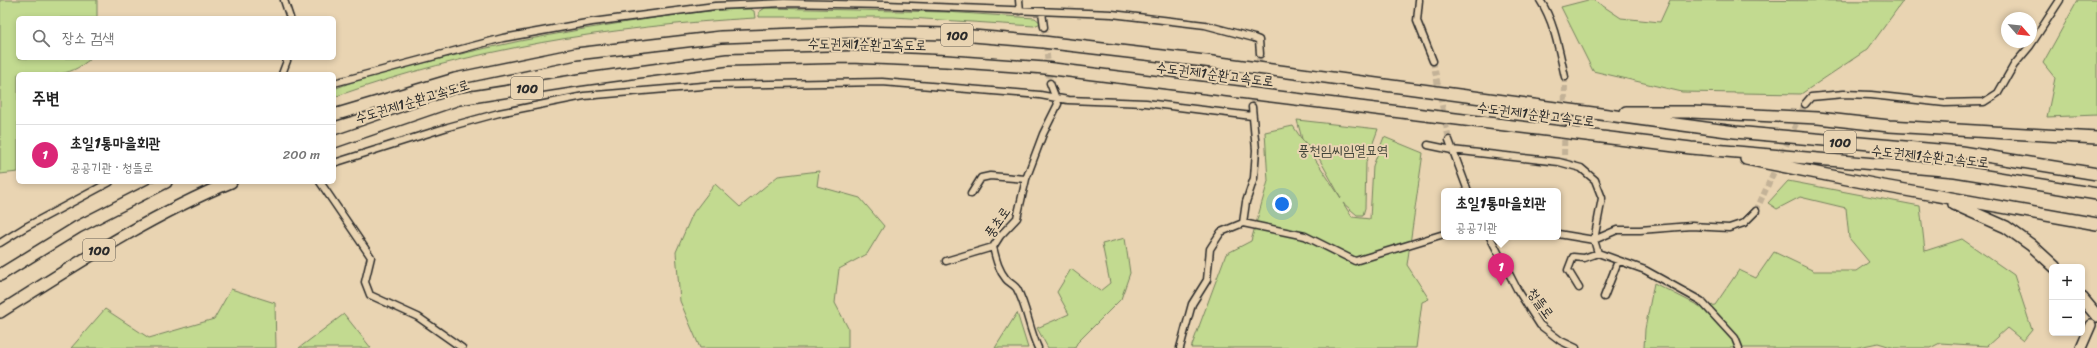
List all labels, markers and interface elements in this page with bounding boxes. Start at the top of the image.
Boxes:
north arrow [2001,12,2037,48]
search box [16,16,336,60]
road number: 100 [941,24,973,46]
text: 장소 검색 [62,25,114,51]
icon: search [30,27,52,49]
street label: 수도권제1순환고속도로 [807,31,927,58]
street label: 수도권제1순환고속도로 [1155,55,1275,94]
street label: 수도권제1순환고속도로 [352,72,473,131]
road number: 100 [511,77,543,99]
text: 주변 [32,83,59,113]
street label: 수도권제1순환고속도로 [1476,95,1596,134]
text: 초일1통마을회관 [70,130,161,156]
road number: 100 [1824,131,1856,153]
park label: 풍천임씨임열묘역 [1298,138,1388,163]
street label: 수도권제1순환고속도로 [1870,138,1990,175]
text: 1 [42,143,48,166]
text: 200 m [283,143,320,166]
text: 공공기관 · 청뜰로 [70,156,153,179]
popup [1441,188,1561,240]
text: 초일1통마을회관 [1456,190,1546,216]
your location [1272,194,1292,214]
street label: 풍초로 [977,201,1017,243]
text: 공공기관 [1456,216,1497,239]
road number: 100 [83,239,115,261]
pin: 1 [1488,253,1514,286]
map controls [2049,264,2085,336]
button: + [2049,264,2085,300]
street label: 청뜰로 [1521,282,1561,324]
button: − [2049,300,2085,336]

